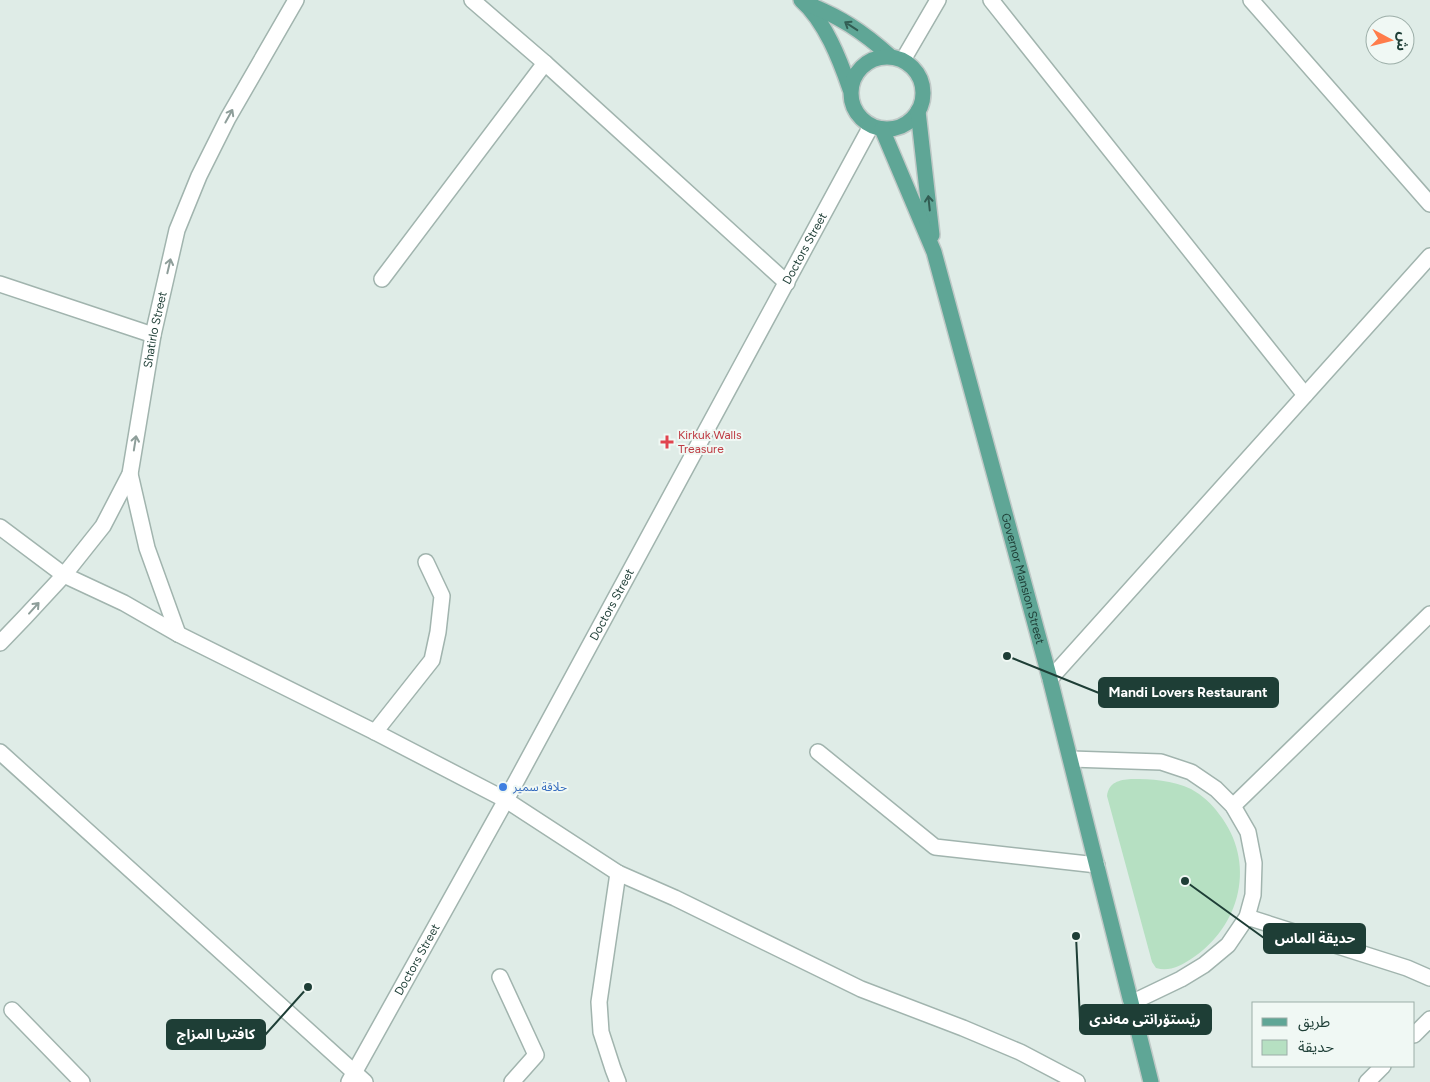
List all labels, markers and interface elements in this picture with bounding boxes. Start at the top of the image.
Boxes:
north arrow [1365,15,1415,65]
one-way arrow [845,20,859,30]
text: ش [1393,31,1412,52]
one-way arrow [224,108,234,123]
one-way arrow [924,196,934,212]
street label: Doctors Street [780,210,830,287]
one-way arrow [165,259,174,275]
street label: Shatirlo Street [141,290,170,369]
place label: Kirkuk Walls Treasure [678,428,742,456]
one-way arrow [131,435,141,451]
marker: Kirkuk Walls Treasure [660,435,674,449]
street label: Governor Mansion Street [998,512,1047,646]
street label: Doctors Street [587,566,637,643]
one-way arrow [28,601,40,614]
callout: Mandi Lovers Restaurant [1099,678,1278,707]
text: Mandi Lovers Restaurant [1108,684,1268,701]
place label: حلاقة سمير [512,780,567,794]
marker: حلاقة سمير [497,781,509,793]
street label: Doctors Street [392,921,443,998]
callout: حديقة الماس [1264,924,1365,953]
text: حديقة الماس [1275,930,1356,947]
legend [1252,1002,1415,1067]
callout: رێستۆرانتی مەندی [1080,1005,1211,1034]
text: رێستۆرانتی مەندی [1089,1011,1201,1028]
text: طريق [1298,1013,1330,1032]
callout: كافتريا المزاج [167,1020,265,1049]
text: كافتريا المزاج [177,1026,256,1045]
text: حديقة [1298,1038,1334,1056]

